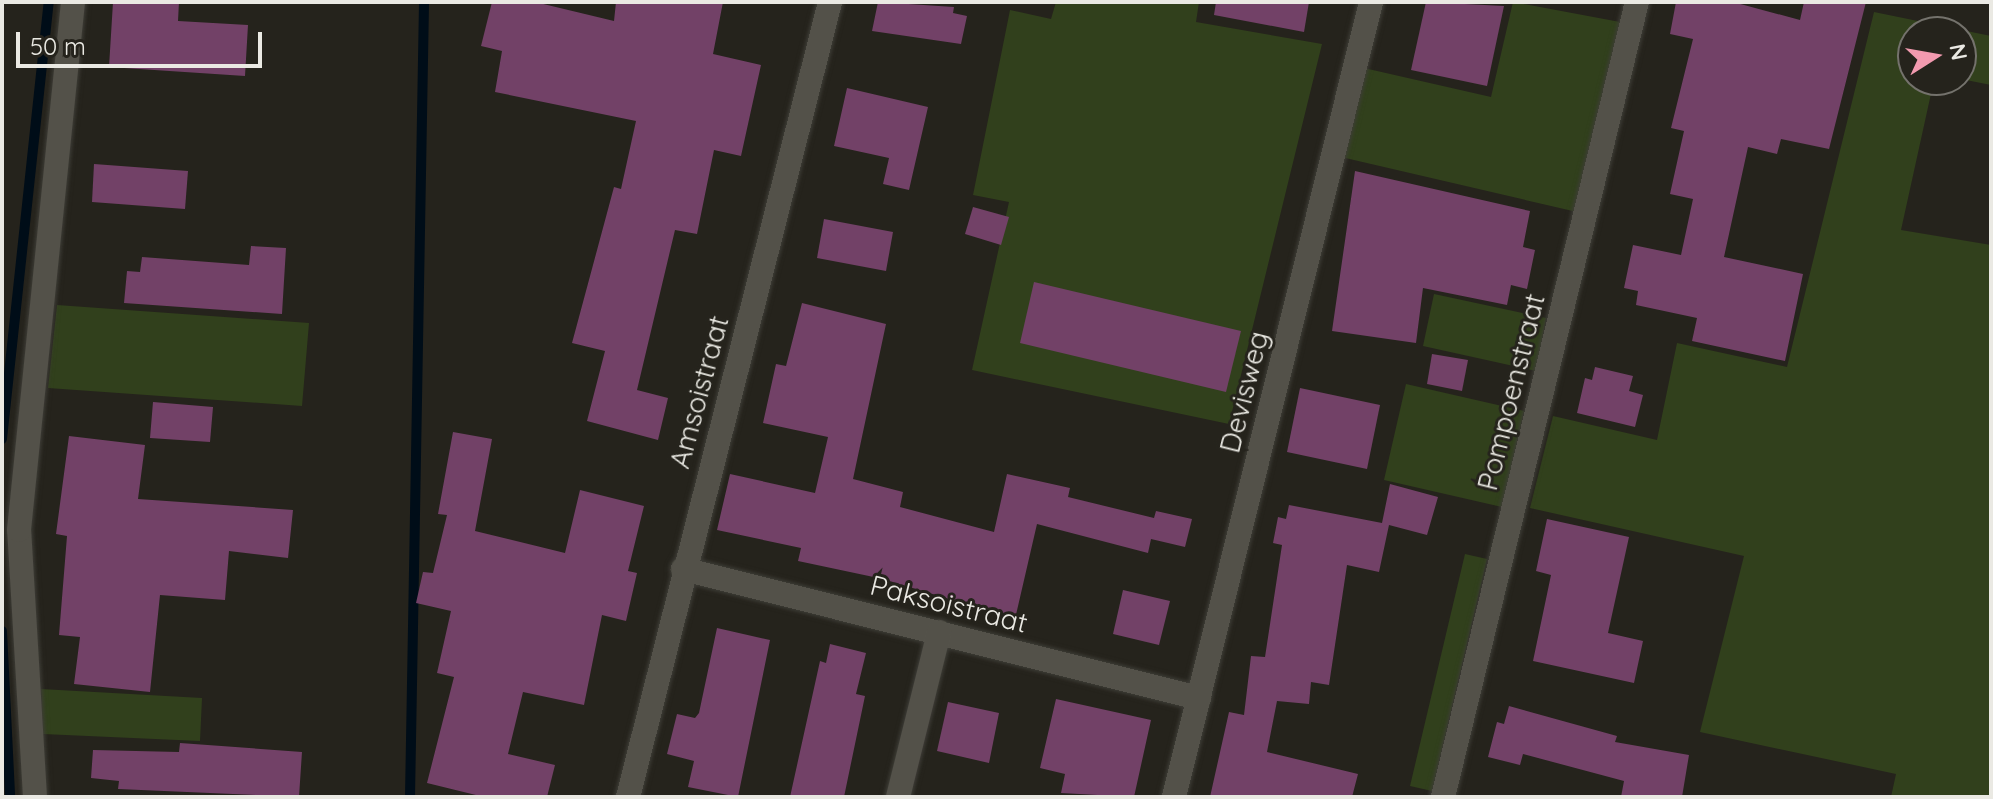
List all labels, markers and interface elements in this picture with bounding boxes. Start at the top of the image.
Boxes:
scale bar [20,16,266,66]
north arrow [1897,16,1977,96]
text: 50 m [30,31,86,61]
text: N [1943,41,1974,62]
street label: Pompoenstraat [1470,290,1552,494]
street label: Amsoistraat [663,312,735,472]
street label: Devisweg [1213,328,1275,456]
street label: Paksoistraat [867,568,1031,640]

